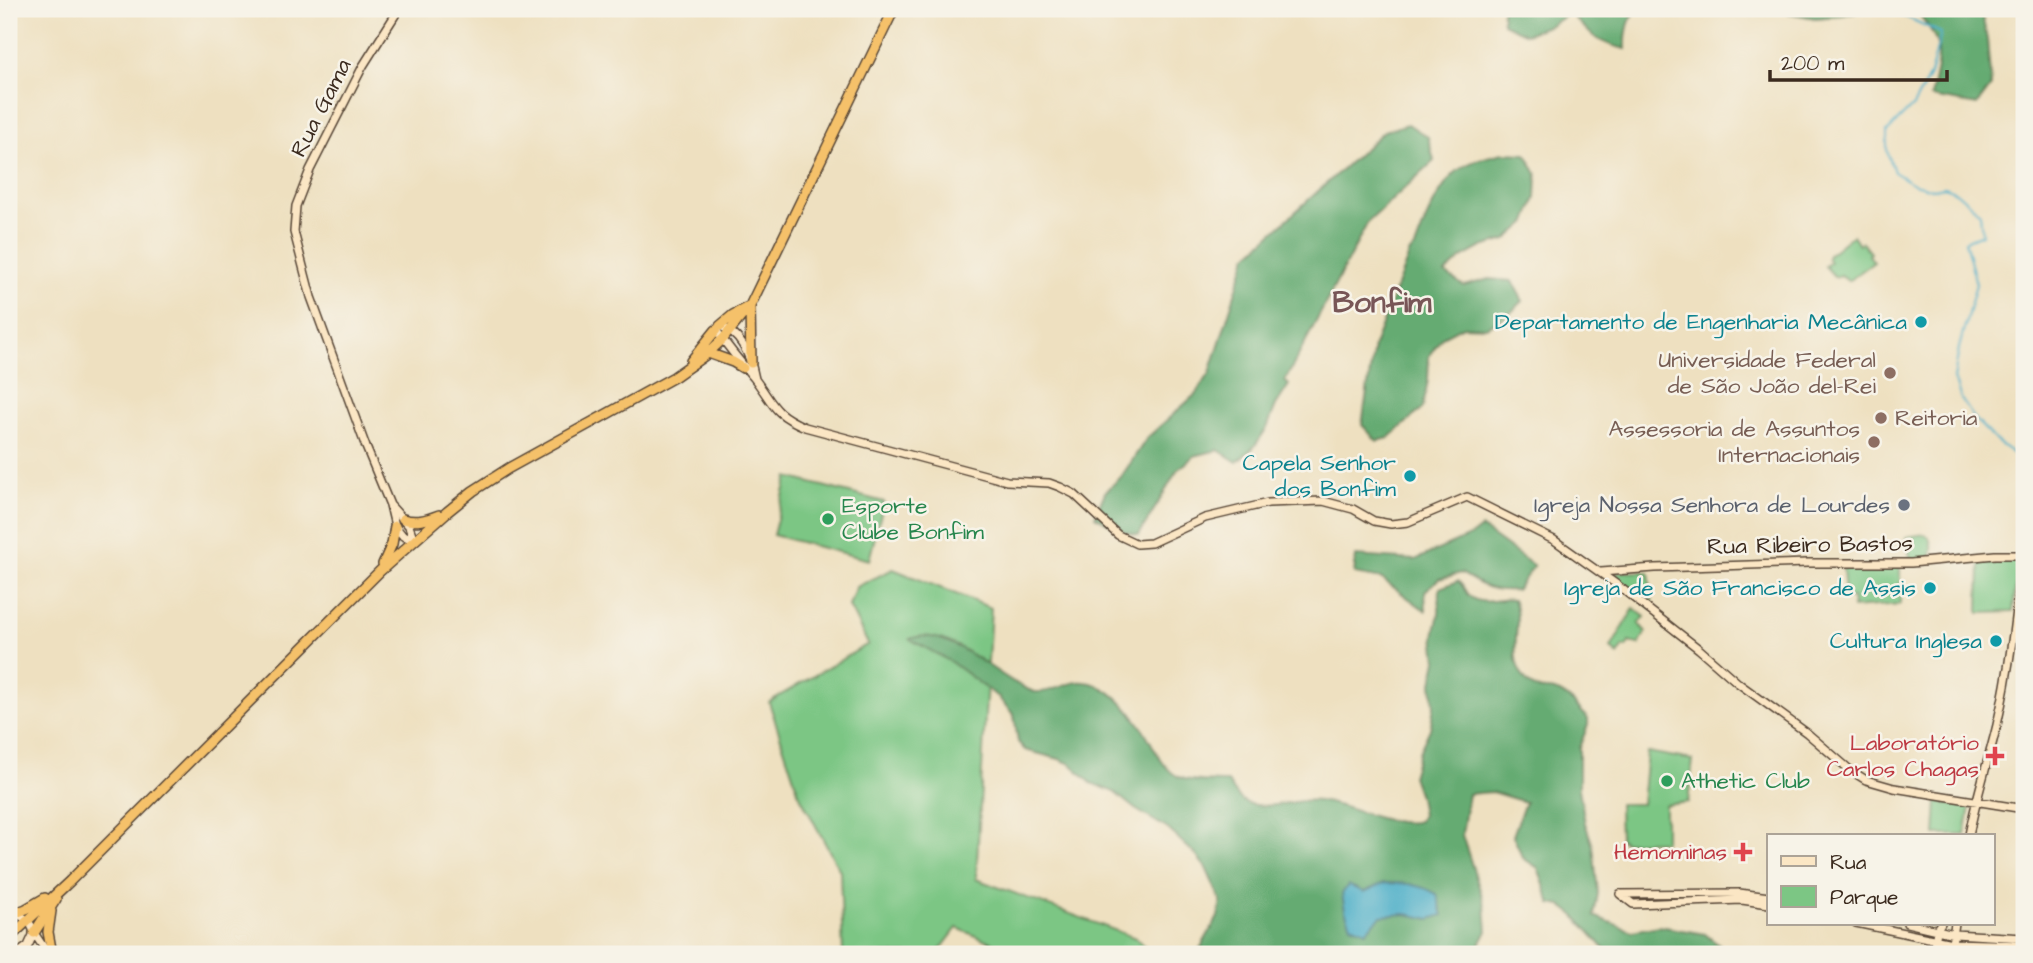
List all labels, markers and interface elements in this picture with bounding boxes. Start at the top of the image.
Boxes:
scale bar [1770,38,1947,82]
text: 200 m [1781,49,1845,78]
street label: Rua Gama [283,53,360,163]
district label: Bonfim [1333,282,1432,324]
place label: Departamento de Engenharia Mecânica [1495,306,1907,339]
marker: Departamento de Engenharia Mecânica [1913,314,1929,330]
place label: Universidade Federal de São João del-Rei [1658,344,1877,402]
marker: Universidade Federal de São João del-Rei [1882,365,1898,381]
place label: Reitoria [1895,402,1978,434]
marker: Reitoria [1873,410,1889,426]
place label: Assessoria de Assuntos Internacionais [1608,413,1860,471]
marker: Assessoria de Assuntos Internacionais [1866,434,1882,450]
place label: Capela Senhor dos Bonfim [1243,447,1396,505]
marker: Capela Senhor dos Bonfim [1402,468,1418,484]
place label: Igreja Nossa Senhora de Lourdes [1534,489,1890,522]
place label: Esporte Clube Bonfim [842,490,984,548]
marker: Igreja Nossa Senhora de Lourdes [1896,497,1912,513]
marker: Esporte Clube Bonfim [820,511,836,527]
street label: Rua Ribeiro Bastos [1707,527,1913,563]
place label: Igreja de São Francisco de Assis [1564,572,1916,605]
marker: Igreja de São Francisco de Assis [1922,580,1938,596]
place label: Cultura Inglesa [1830,625,1982,658]
marker: Cultura Inglesa [1988,633,2004,649]
place label: Laboratório Carlos Chagas [1827,727,1979,786]
marker: Laboratório Carlos Chagas [1985,746,2005,766]
place label: Athetic Club [1681,765,1810,797]
marker: Athetic Club [1659,773,1675,789]
legend [1767,834,1994,925]
place label: Hemominas [1614,836,1727,868]
marker: Hemominas [1733,842,1753,862]
text: Rua [1830,848,1867,877]
text: Parque [1830,883,1898,912]

